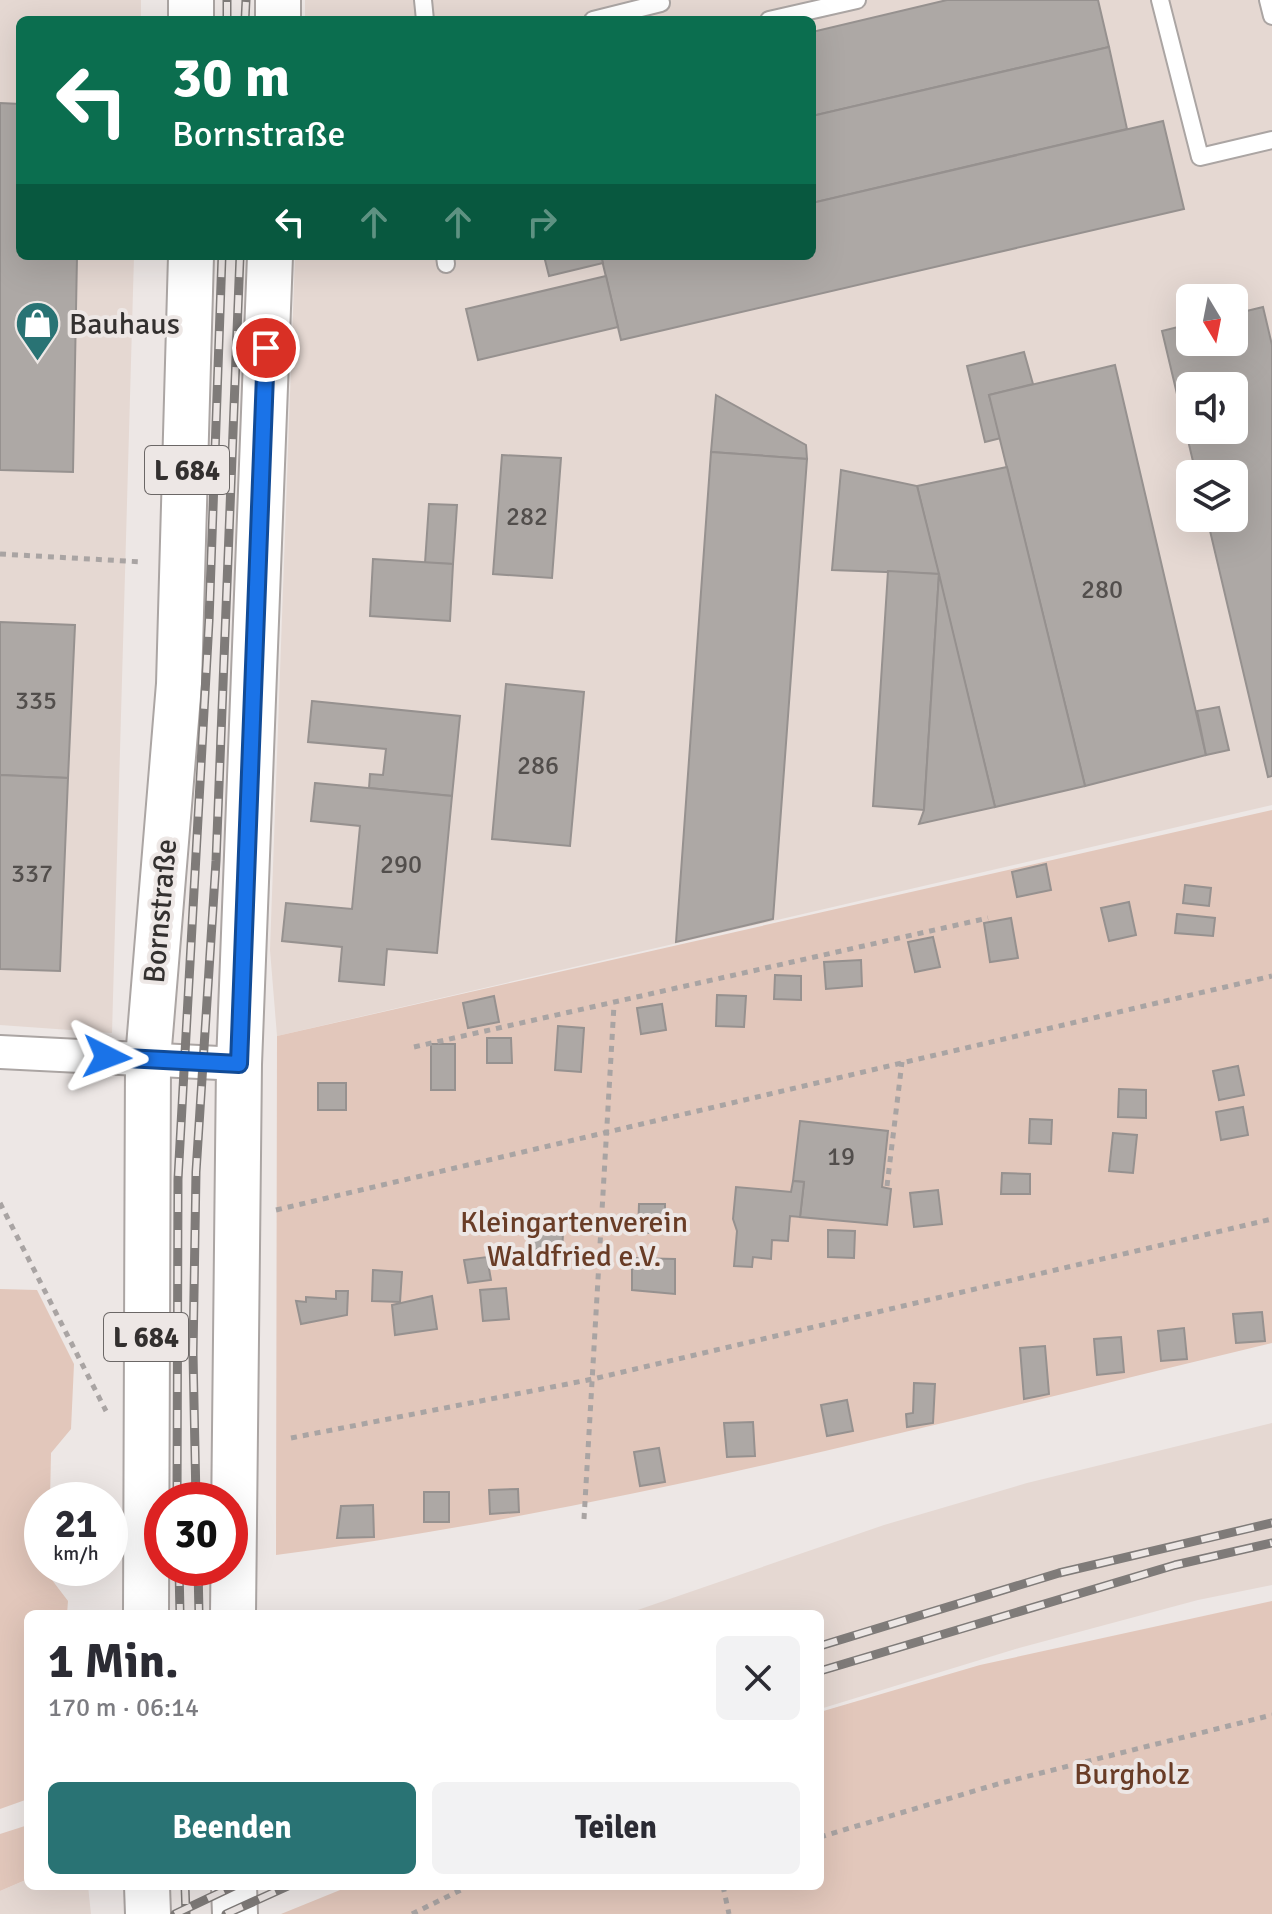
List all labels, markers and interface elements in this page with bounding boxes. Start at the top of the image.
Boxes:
text: 30 m [172,43,290,112]
icon: left [40,48,144,152]
text: Bornstraße [172,112,346,157]
icon: left [268,200,312,244]
icon: ahead [352,200,396,244]
icon: ahead [436,200,480,244]
icon: right [520,200,564,244]
north arrow [1176,284,1248,356]
map controls [1176,284,1248,532]
shop icon: Bauhaus [14,300,62,363]
place label: Bauhaus [69,306,180,343]
pin [232,314,300,382]
icon: arrive [244,326,288,370]
button: sound [1176,372,1248,444]
road number: L 684 [145,446,229,494]
button: layers [1176,460,1248,532]
house number: 282 [506,501,548,533]
house number: 280 [1081,574,1123,606]
house number: 335 [15,685,57,717]
house number: 286 [517,750,559,782]
street label: Bornstraße [136,837,185,985]
house number: 290 [380,849,422,881]
house number: 337 [11,858,53,890]
position arrow [65,1015,149,1099]
house number: 19 [827,1141,855,1173]
park label: Kleingartenverein Waldfried e.V. [460,1204,688,1275]
road number: L 684 [104,1313,188,1361]
speed limit sign: 30 [144,1482,248,1586]
text: 21 [54,1499,98,1549]
text: km/h [53,1541,99,1566]
text: 1 Min. [48,1632,179,1691]
button: close [716,1636,800,1720]
text: 170 m · 06:14 [48,1692,199,1724]
park label: Burgholz [1074,1756,1190,1793]
button: Beenden [48,1782,416,1874]
button: Teilen [432,1782,800,1874]

